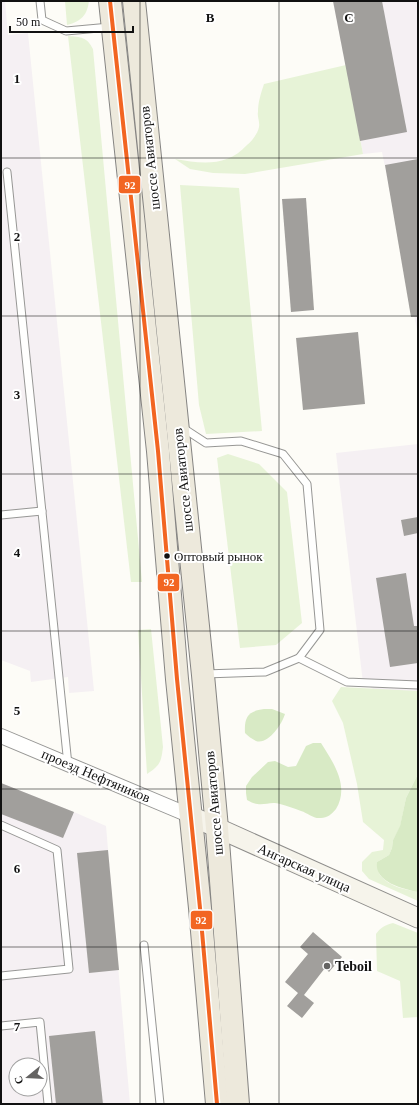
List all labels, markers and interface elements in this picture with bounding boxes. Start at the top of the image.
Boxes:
scale bar [10,8,133,34]
text: B [206,10,215,25]
text: C [344,10,354,25]
text: 50 m [16,15,41,29]
text: 1 [14,71,20,86]
street label: шоссе Авиаторов [137,105,163,211]
line badge: 92 [118,175,141,194]
text: 92 [125,179,136,191]
text: 2 [14,229,20,244]
text: 3 [14,387,21,402]
street label: шоссе Авиаторов [170,427,196,533]
text: 4 [14,545,21,560]
place label: Оптовый рынок [174,549,263,564]
marker: Оптовый рынок [162,551,172,561]
line badge: 92 [157,573,180,592]
text: 92 [164,576,175,588]
text: 5 [14,703,21,718]
street label: проезд Нефтяников [39,746,153,806]
street label: шоссе Авиаторов [202,750,226,855]
street label: Ангарская улица [255,841,353,896]
text: 6 [14,861,21,876]
line badge: 92 [190,910,213,930]
text: 92 [196,914,207,926]
place label: Teboil [335,959,372,974]
marker: Teboil [322,961,332,971]
text: 7 [14,1019,21,1034]
north arrow [8,1057,48,1097]
text: С [12,1074,25,1086]

